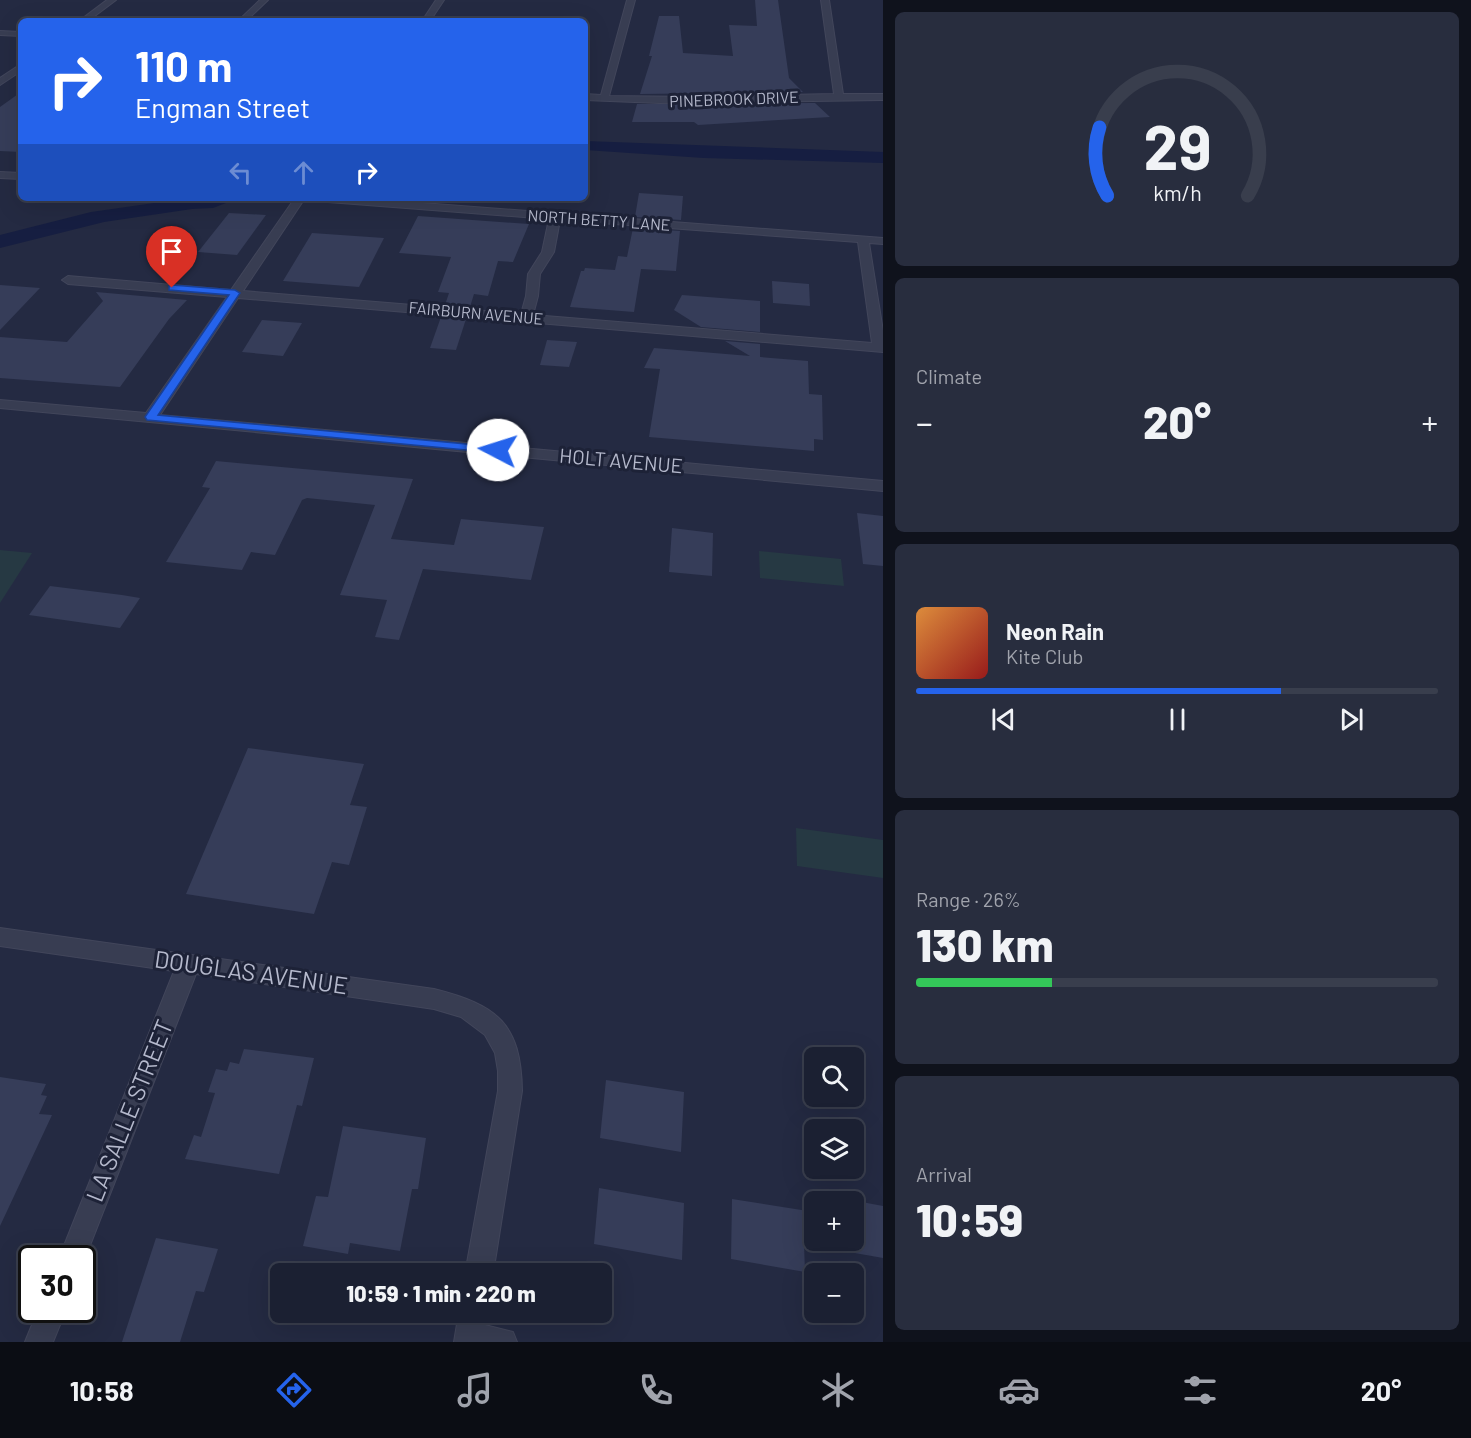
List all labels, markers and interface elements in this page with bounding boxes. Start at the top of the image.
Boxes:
text: 110 m [135,40,232,90]
icon: right [36,42,114,120]
street label: PINEBROOK DRIVE [669,87,799,110]
text: Engman Street [135,91,310,123]
text: 29 [1143,108,1211,182]
icon: left [224,156,257,189]
icon: ahead [287,156,320,189]
icon: right [350,156,383,189]
text: km/h [1153,180,1201,205]
street label: NORTH BETTY LANE [527,205,671,234]
pin [146,226,197,288]
icon: arrive [155,235,188,268]
street label: FAIRBURN AVENUE [408,297,544,328]
text: Climate [916,364,982,388]
text: 20° [1143,394,1211,448]
text: − [916,402,933,442]
text: + [1422,402,1438,442]
position arrow [466,418,530,482]
street label: HOLT AVENUE [558,443,684,477]
text: Neon Rain [1006,618,1104,644]
text: Kite Club [1006,644,1083,668]
icon: previous [987,703,1020,736]
icon: pause [1161,703,1194,736]
icon: next [1335,703,1368,736]
text: Range · 26% [916,887,1021,911]
text: 130 km [916,917,1054,971]
street label: DOUGLAS AVENUE [153,944,350,999]
street label: LA SALLE STREET [79,1015,178,1206]
map controls [804,1047,864,1323]
button: search [804,1047,864,1107]
button: layers [804,1119,864,1179]
text: Arrival [916,1162,972,1186]
button: + [804,1191,864,1251]
text: 10:59 [916,1192,1023,1246]
speed limit sign: 30 [18,1245,96,1323]
button: − [804,1263,864,1323]
text: 10:59 · 1 min · 220 m [346,1280,536,1306]
icon: directions [273,1369,315,1411]
icon: music [454,1369,496,1411]
icon: phone [635,1369,677,1411]
icon: climate [817,1369,859,1411]
icon: car [998,1369,1040,1411]
icon: filters [1179,1369,1221,1411]
text: 10:58 [70,1374,134,1406]
text: 20° [1361,1374,1401,1406]

